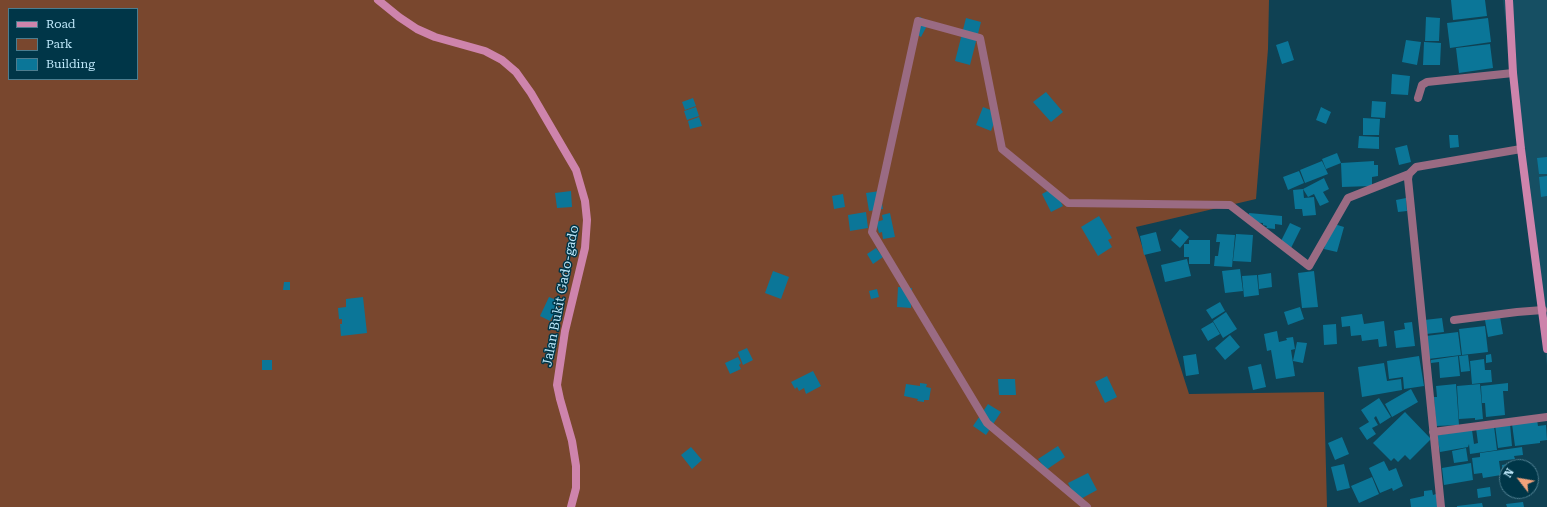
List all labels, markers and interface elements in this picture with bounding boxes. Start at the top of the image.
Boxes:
legend [8,8,138,80]
text: Road [46,17,75,31]
text: Park [46,37,72,51]
text: Building [46,57,95,71]
street label: Jalan Bukit Gado-gado [540,224,582,368]
north arrow [1499,459,1539,499]
text: N [1501,466,1517,480]

